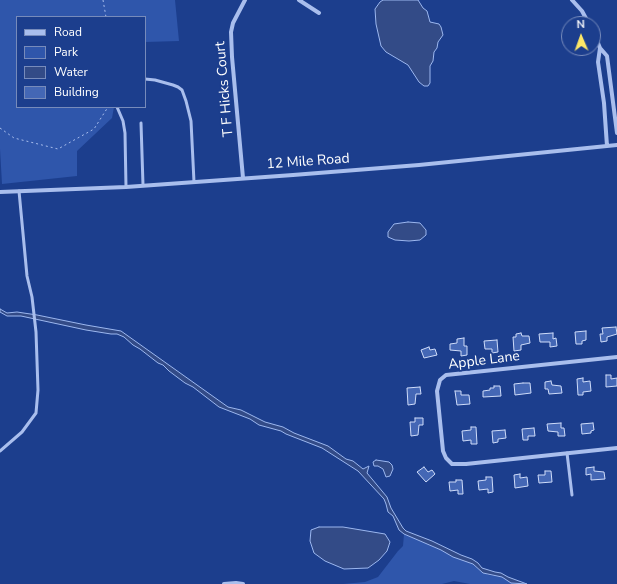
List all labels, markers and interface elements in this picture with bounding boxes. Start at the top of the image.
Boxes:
legend [16,16,146,108]
north arrow [561,16,601,56]
text: N [576,17,585,32]
text: Road [54,24,82,40]
street label: T F Hicks Court [212,41,238,137]
text: Park [54,44,78,60]
text: Water [54,64,88,80]
text: Building [54,84,99,100]
street label: 12 Mile Road [266,151,350,173]
street label: Apple Lane [447,348,521,374]

